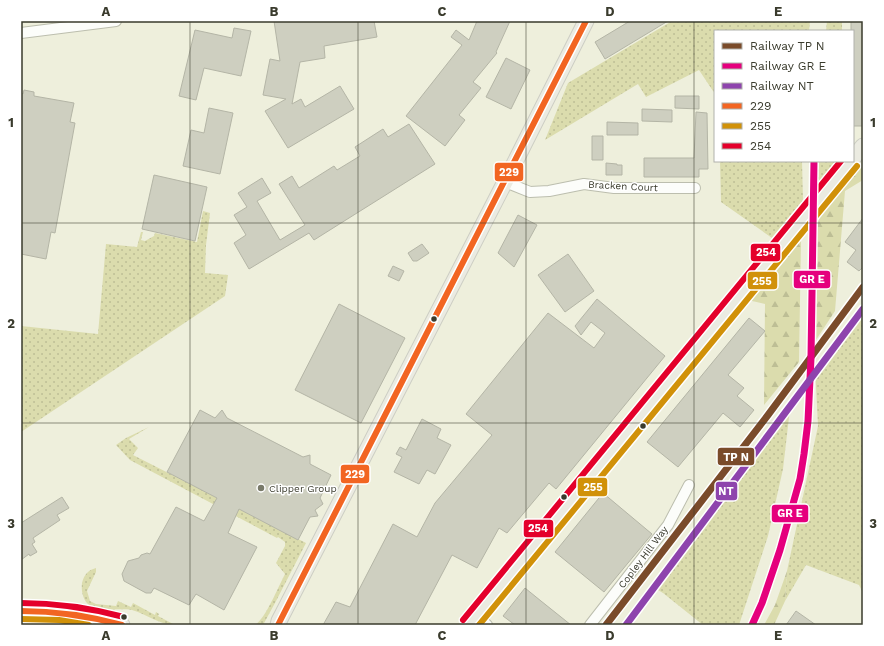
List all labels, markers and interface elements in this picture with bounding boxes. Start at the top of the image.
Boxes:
text: A [102,4,111,19]
text: B [270,4,279,19]
text: C [438,4,447,19]
text: D [605,4,615,19]
text: E [774,4,782,19]
legend [714,30,854,162]
text: Railway TP N [750,39,825,53]
text: Railway GR E [750,59,827,73]
text: Railway NT [750,79,814,93]
text: 229 [750,99,771,113]
text: 1 [8,115,14,130]
text: 1 [870,115,876,130]
text: 255 [750,119,771,133]
text: 254 [750,139,771,153]
line badge: 229 [494,162,524,182]
text: 229 [499,166,519,179]
street label: Bracken Court [588,179,659,193]
line badge: 254 [750,243,781,262]
text: 254 [756,246,776,259]
line badge: GR E [793,270,831,289]
line badge: 255 [747,271,778,290]
text: GR E [799,273,825,286]
text: 255 [752,275,772,288]
unlabelled marker [429,314,439,324]
text: 2 [7,316,15,331]
text: 2 [869,316,877,331]
unlabelled marker [638,421,648,431]
line badge: TP N [717,447,755,466]
text: TP N [723,451,749,464]
line badge: 229 [340,464,370,484]
text: 229 [345,468,365,481]
line badge: 255 [577,477,608,497]
text: 255 [583,481,603,494]
line badge: NT [715,481,738,501]
marker: Clipper Group [256,483,266,493]
place label: Clipper Group [269,483,337,494]
text: NT [718,485,734,498]
unlabelled marker [559,492,569,502]
line badge: GR E [771,504,809,523]
text: GR E [777,507,803,520]
text: 3 [7,516,15,531]
text: 3 [869,516,877,531]
line badge: 254 [523,519,554,538]
text: 254 [528,522,548,535]
street label: Copley Hill Way [616,523,670,590]
unlabelled marker [119,612,129,622]
text: A [102,628,111,643]
text: B [270,628,279,643]
text: C [438,628,447,643]
text: D [605,628,615,643]
text: E [774,628,782,643]

